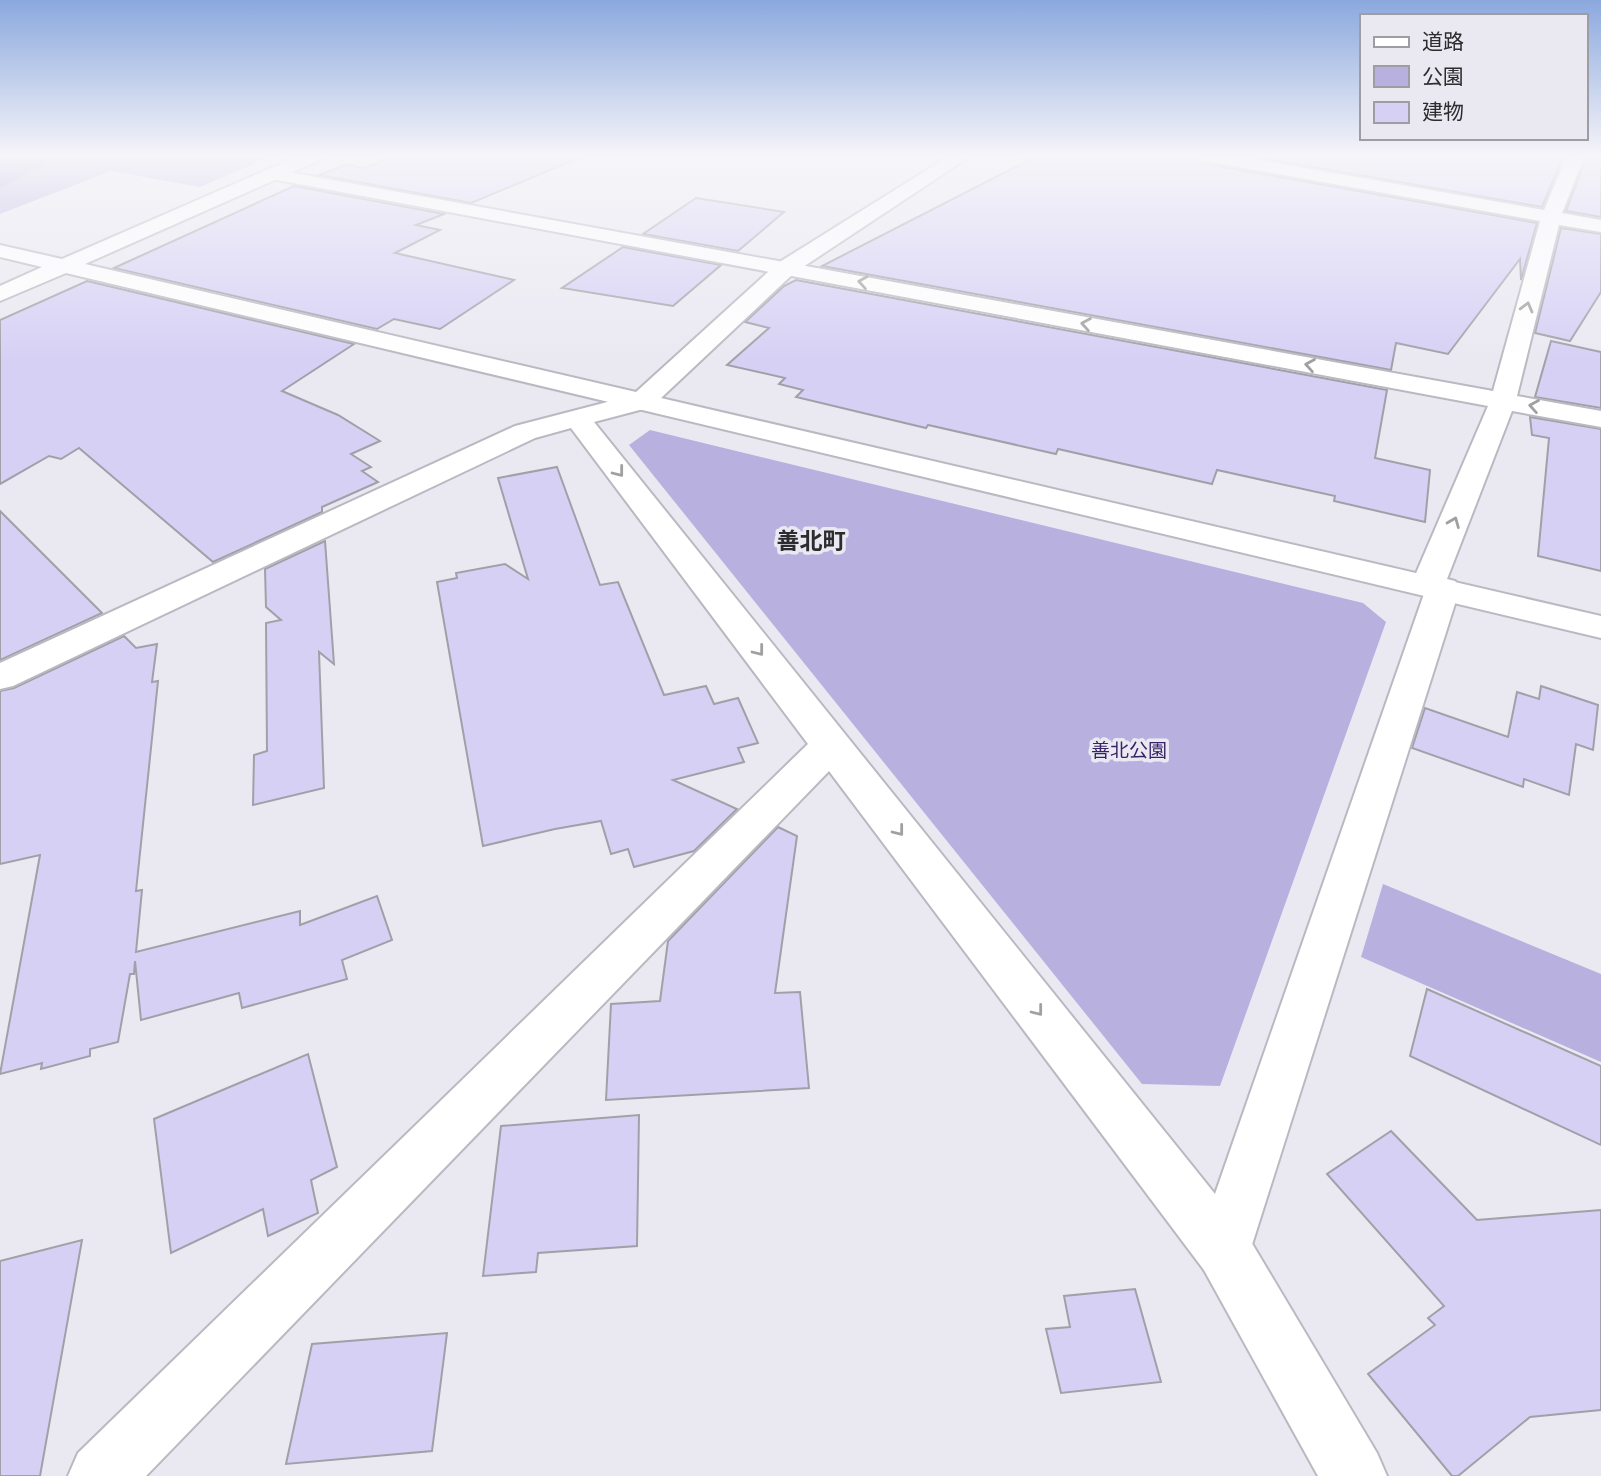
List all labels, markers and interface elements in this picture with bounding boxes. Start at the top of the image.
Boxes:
legend [1360,14,1587,140]
text: 道路 [1422,27,1464,55]
text: 公園 [1422,62,1464,90]
text: 建物 [1422,97,1464,125]
one-way arrow [857,275,869,290]
one-way arrow [1519,301,1533,313]
one-way arrow [1081,317,1093,332]
one-way arrow [1304,358,1316,373]
one-way arrow [1528,399,1540,414]
one-way arrow [611,464,624,477]
one-way arrow [1445,516,1459,528]
district label: 善北町 [777,524,846,556]
one-way arrow [751,644,764,656]
park label: 善北公園 [1091,737,1167,763]
one-way arrow [891,823,904,836]
one-way arrow [1030,1003,1043,1016]

